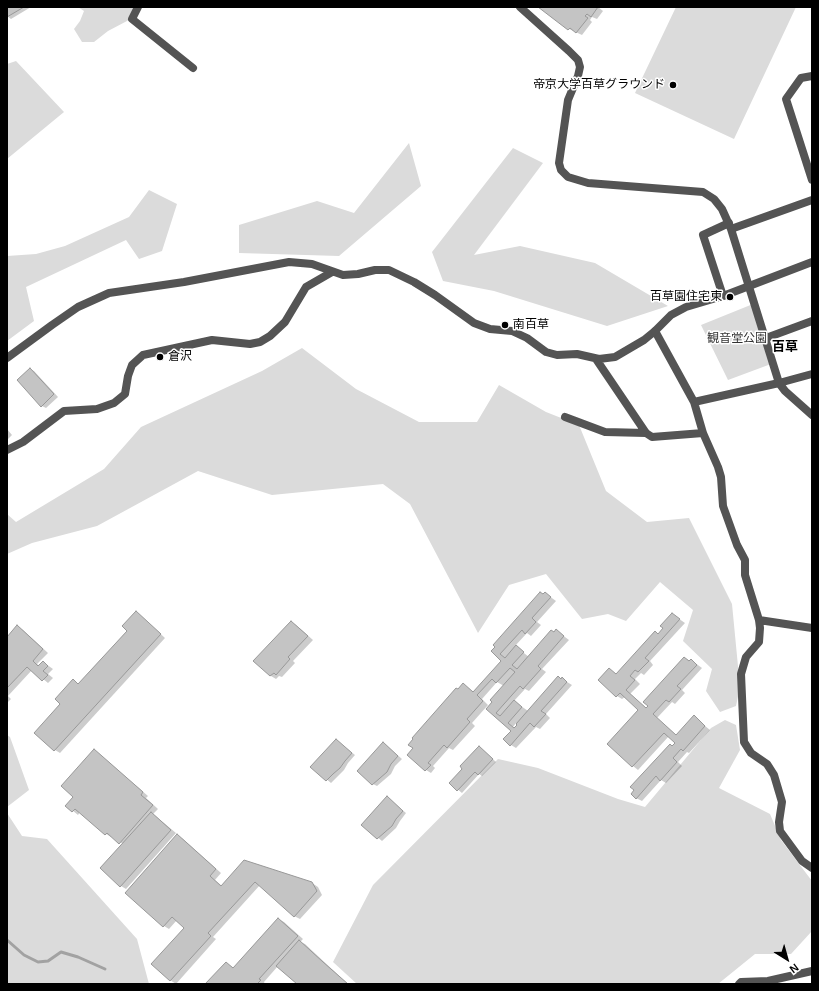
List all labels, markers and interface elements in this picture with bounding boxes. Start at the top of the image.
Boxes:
place label: 帝京大学百草グラウンド [533,78,665,92]
marker: 帝京大学百草グラウンド [668,80,678,90]
place label: 百草園住宅東 [650,290,722,304]
marker: 百草園住宅東 [725,292,735,302]
place label: 南百草 [513,318,549,332]
marker: 南百草 [500,320,510,330]
park label: 観音堂公園 [707,332,767,346]
district label: 百草 [772,339,798,355]
place label: 倉沢 [168,350,192,364]
marker: 倉沢 [155,352,165,362]
north arrow [767,939,807,979]
text: N [787,961,801,976]

